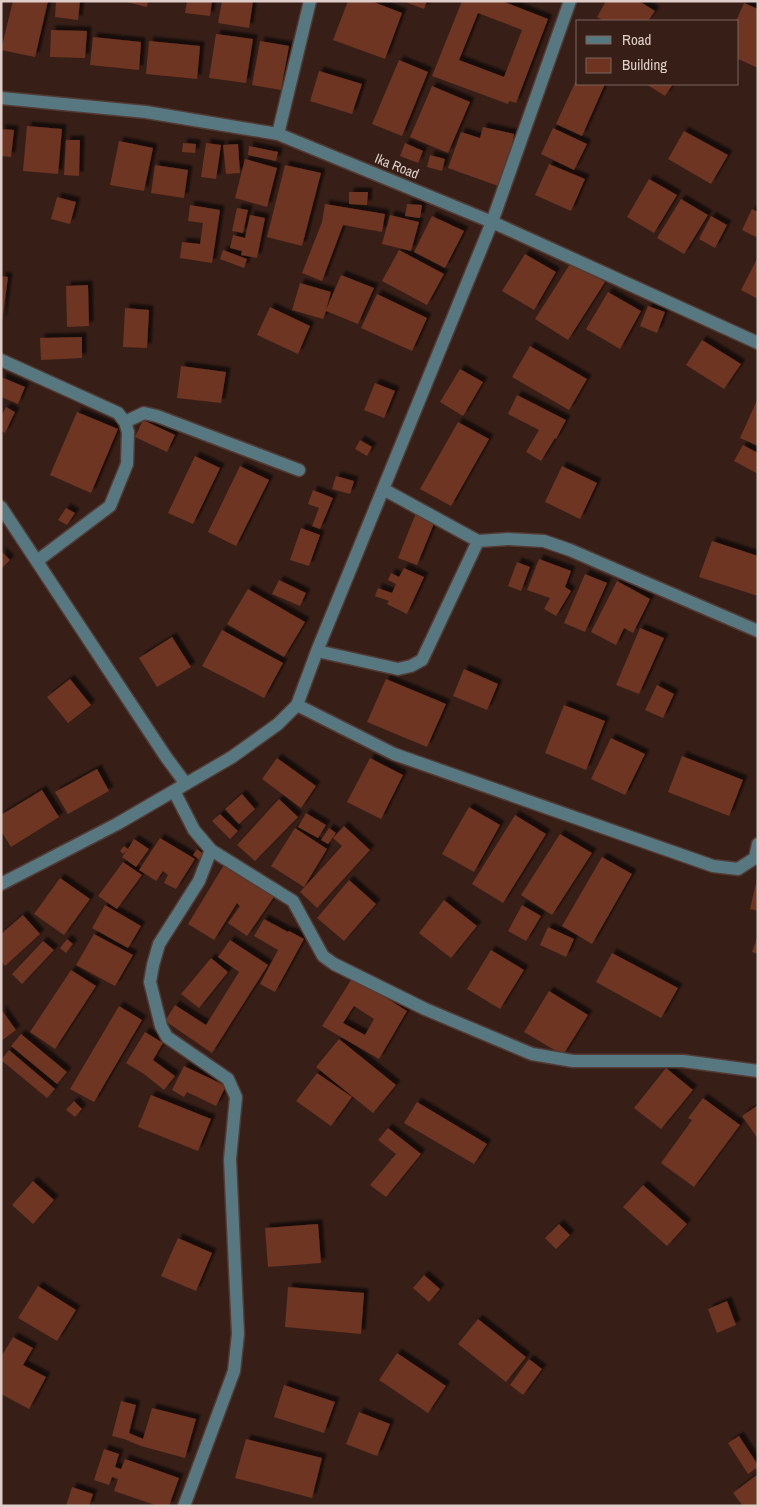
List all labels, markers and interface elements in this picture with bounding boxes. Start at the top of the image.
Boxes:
legend [576,20,739,85]
text: Road [622,29,651,50]
text: Building [622,54,667,75]
street label: Ika Road [372,149,422,183]

